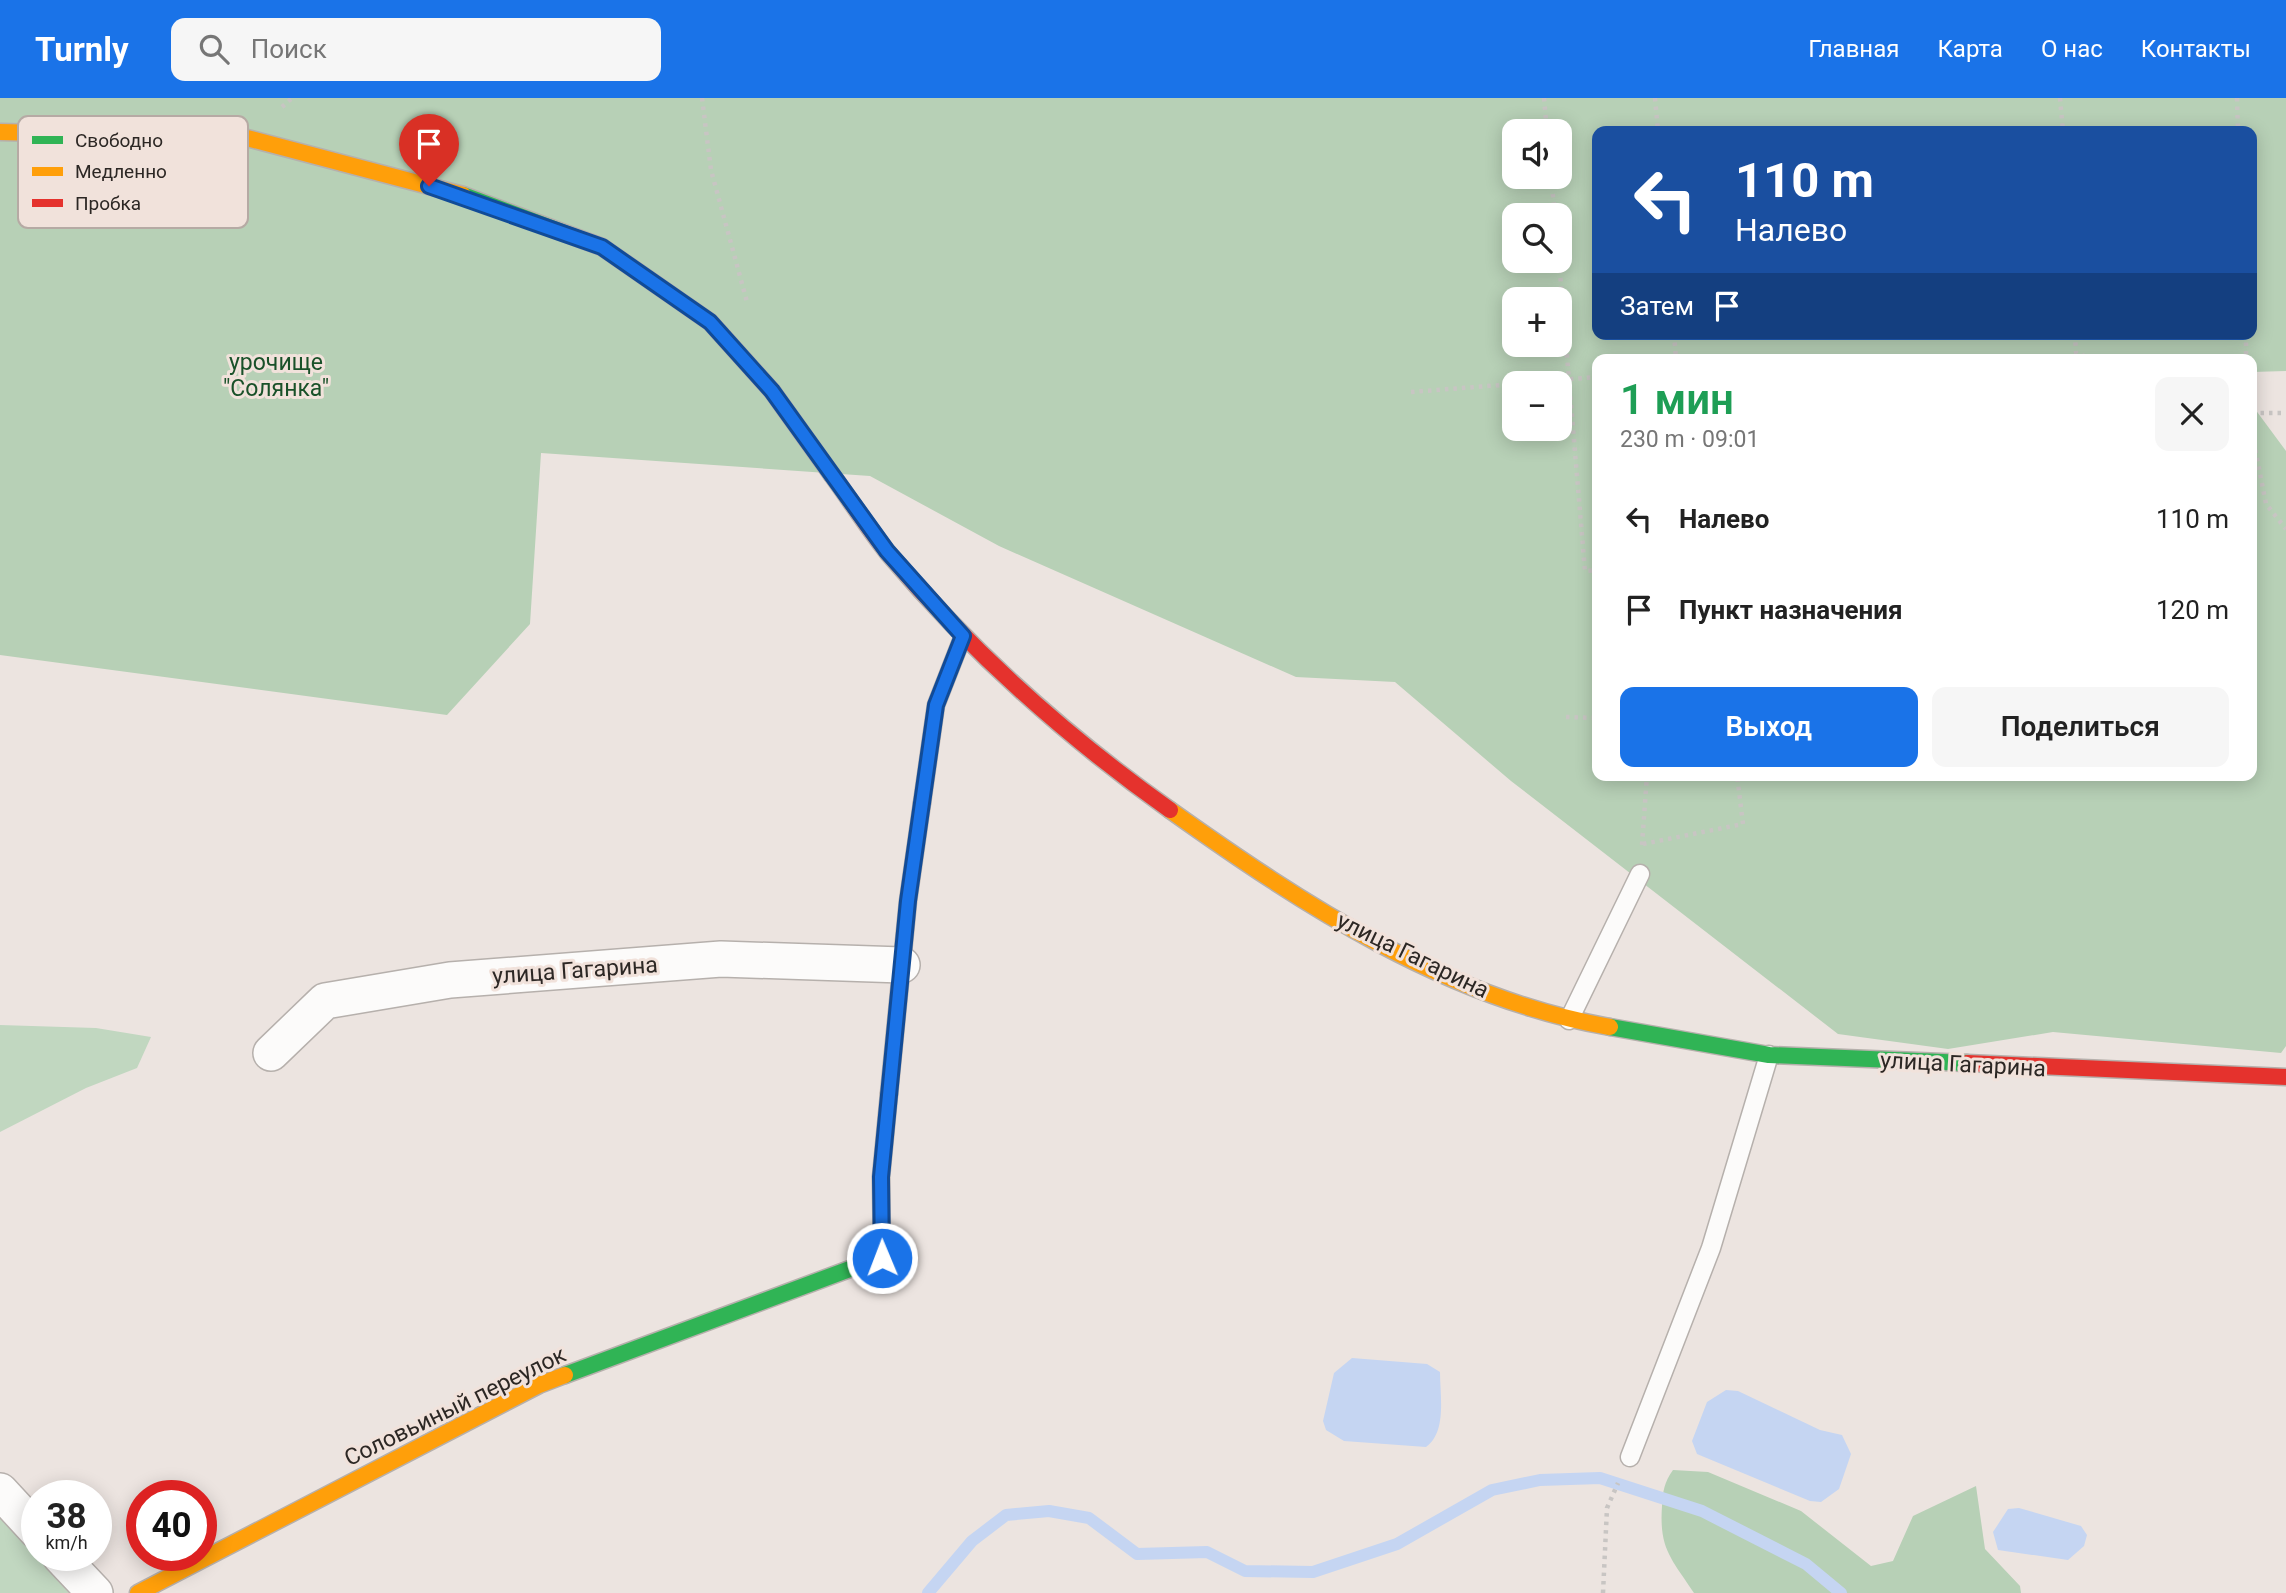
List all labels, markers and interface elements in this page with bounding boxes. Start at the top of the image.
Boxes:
search box [171,18,661,81]
text: Turnly [35,30,129,69]
icon: search [195,30,233,68]
text: Поиск [251,34,327,64]
text: Главная [1808,35,1899,63]
text: Карта [1937,35,2003,63]
text: О нас [2041,35,2103,63]
text: Контакты [2141,35,2251,63]
pin [399,114,459,186]
legend [18,116,248,228]
map controls [1502,119,1572,441]
button: sound [1502,119,1572,189]
icon: arrive [410,125,448,163]
text: Свободно [75,129,163,152]
text: 110 m [1735,152,1874,209]
icon: left [1620,154,1711,245]
text: Медленно [75,160,167,183]
text: Пробка [75,192,141,215]
button: search [1502,203,1572,273]
text: Налево [1735,211,1847,249]
button: + [1502,287,1572,357]
icon: arrive [1708,287,1746,325]
text: Затем [1620,291,1694,321]
park label: урочище "Солянка" [223,349,329,402]
button: − [1502,371,1572,441]
text: 1 мин [1620,375,1734,424]
button: close [2155,377,2229,451]
text: 230 m · 09:01 [1620,426,1759,453]
icon: left [1620,500,1658,538]
text: Налево [1679,504,1769,534]
text: 110 m [2156,504,2229,534]
icon: arrive [1620,591,1658,629]
text: Пункт назначения [1679,595,1903,625]
text: 120 m [2156,595,2229,625]
button: Выход [1620,687,1918,767]
button: Поделиться [1932,687,2229,767]
street label: улица Гагарина [1332,907,1493,1004]
street label: улица Гагарина [491,951,659,990]
street label: улица Гагарина [1879,1047,2047,1082]
position arrow [845,1221,919,1295]
street label: Соловьиный переулок [340,1341,571,1472]
speed limit sign: 40 [126,1480,217,1571]
text: 38 [46,1496,87,1537]
text: km/h [45,1532,88,1553]

